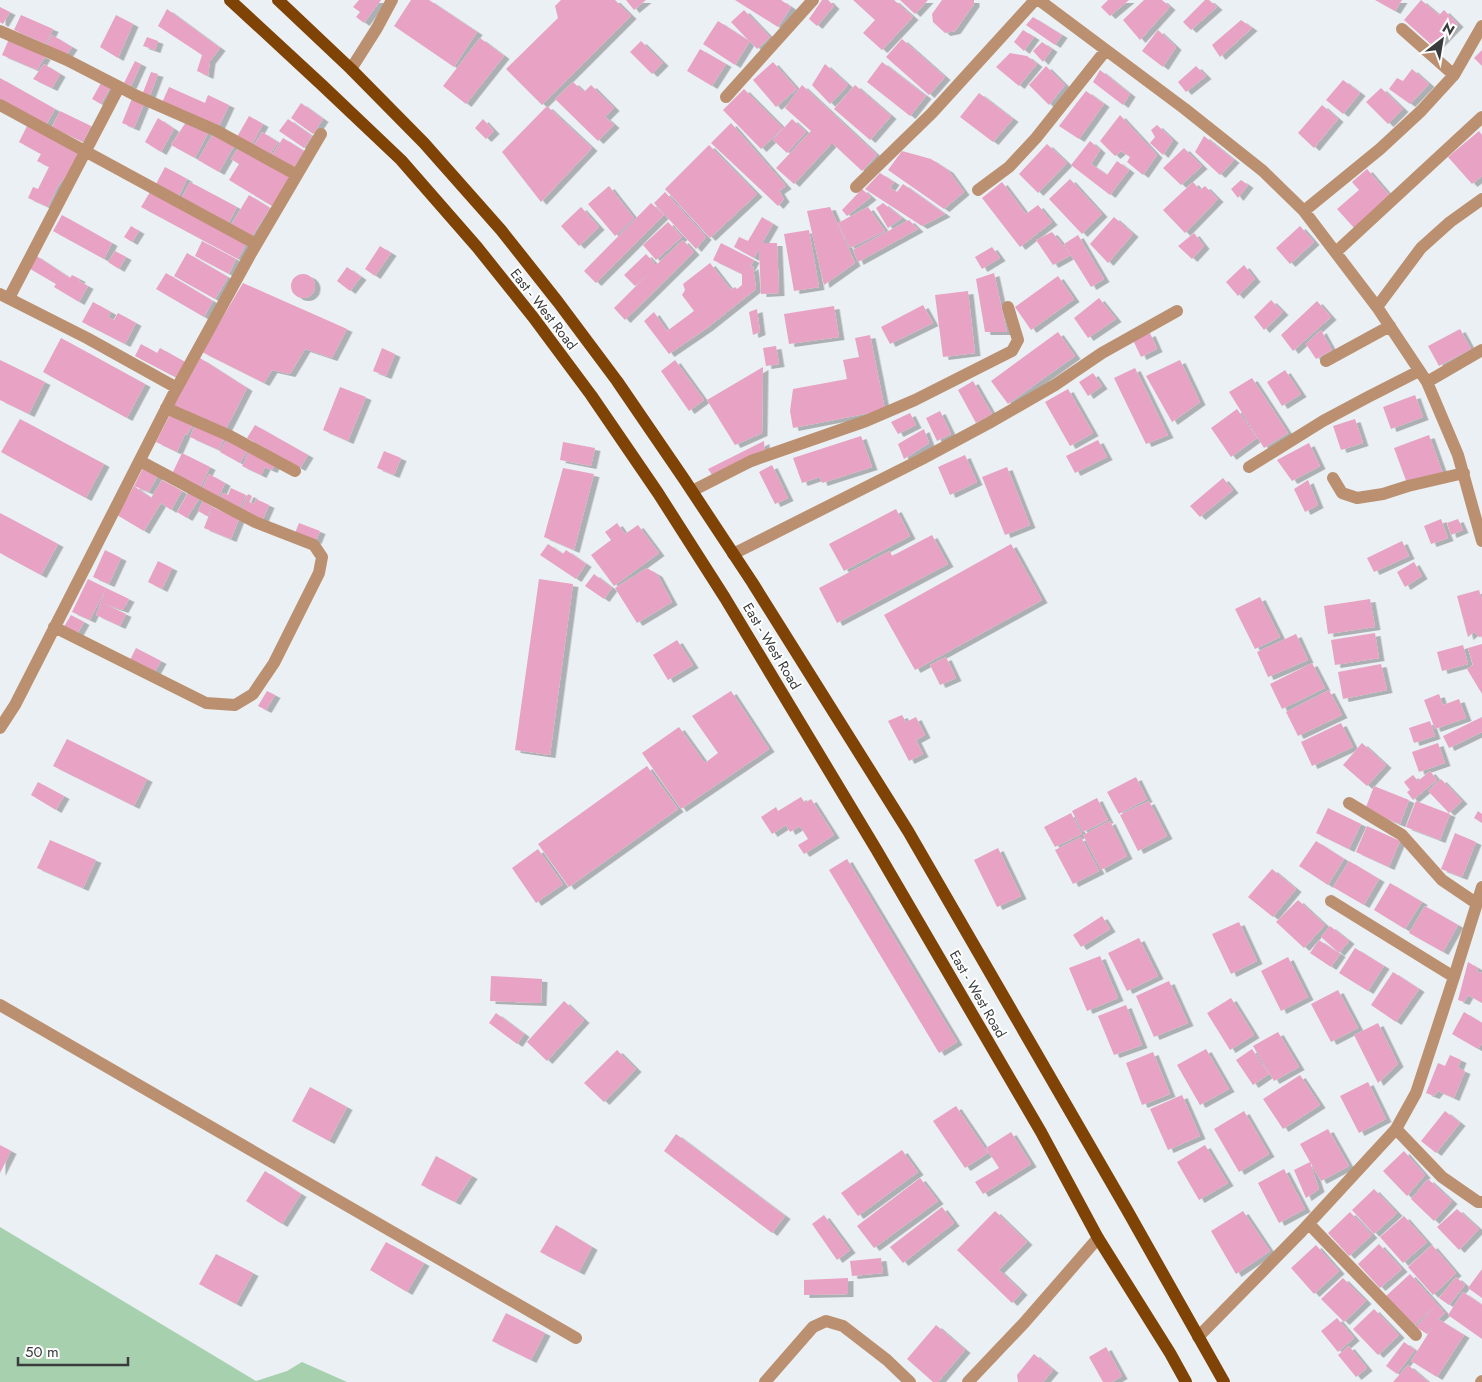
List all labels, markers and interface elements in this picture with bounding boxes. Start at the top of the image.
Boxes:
north arrow [1417,15,1467,65]
text: N [1439,17,1459,40]
street label: East - West Road [506,264,582,354]
street label: East - West Road [738,599,806,693]
street label: East - West Road [945,947,1011,1041]
scale bar [18,1334,128,1366]
text: 50 m [25,1341,59,1363]

